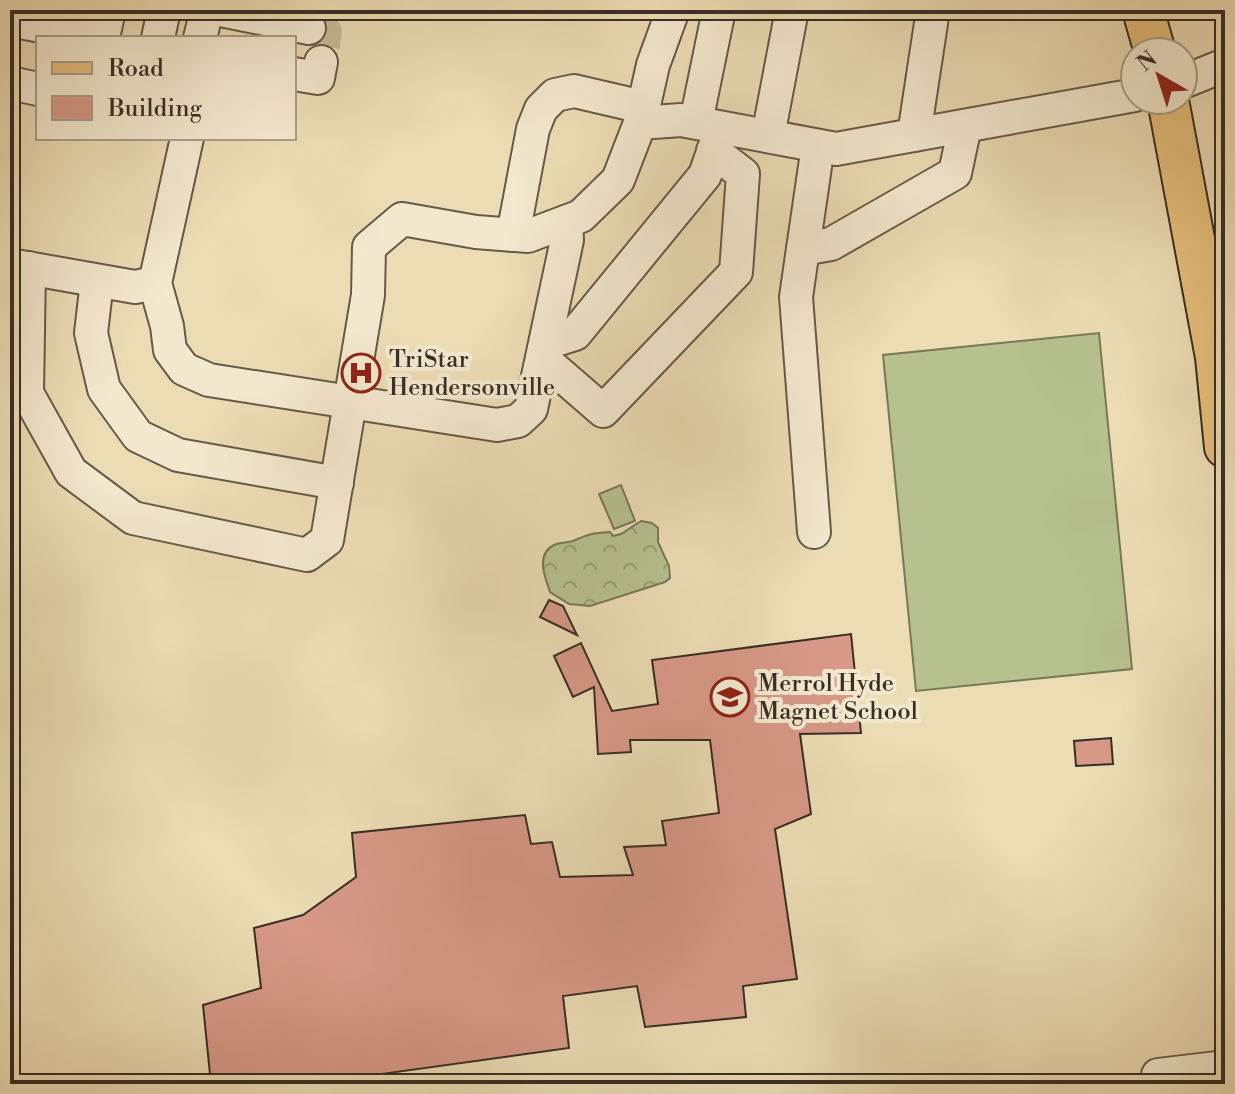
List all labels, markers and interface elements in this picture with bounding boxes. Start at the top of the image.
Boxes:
legend [36,36,296,140]
north arrow [1119,36,1199,116]
text: N [1132,45,1163,78]
text: Road [108,54,164,84]
text: Building [107,94,202,124]
place label: TriStar Hendersonville [389,345,555,403]
hospital icon: TriStar Hendersonville [340,352,382,394]
place label: Merrol Hyde Magnet School [758,669,918,727]
school or university icon: Merrol Hyde Magnet School [709,676,751,718]

